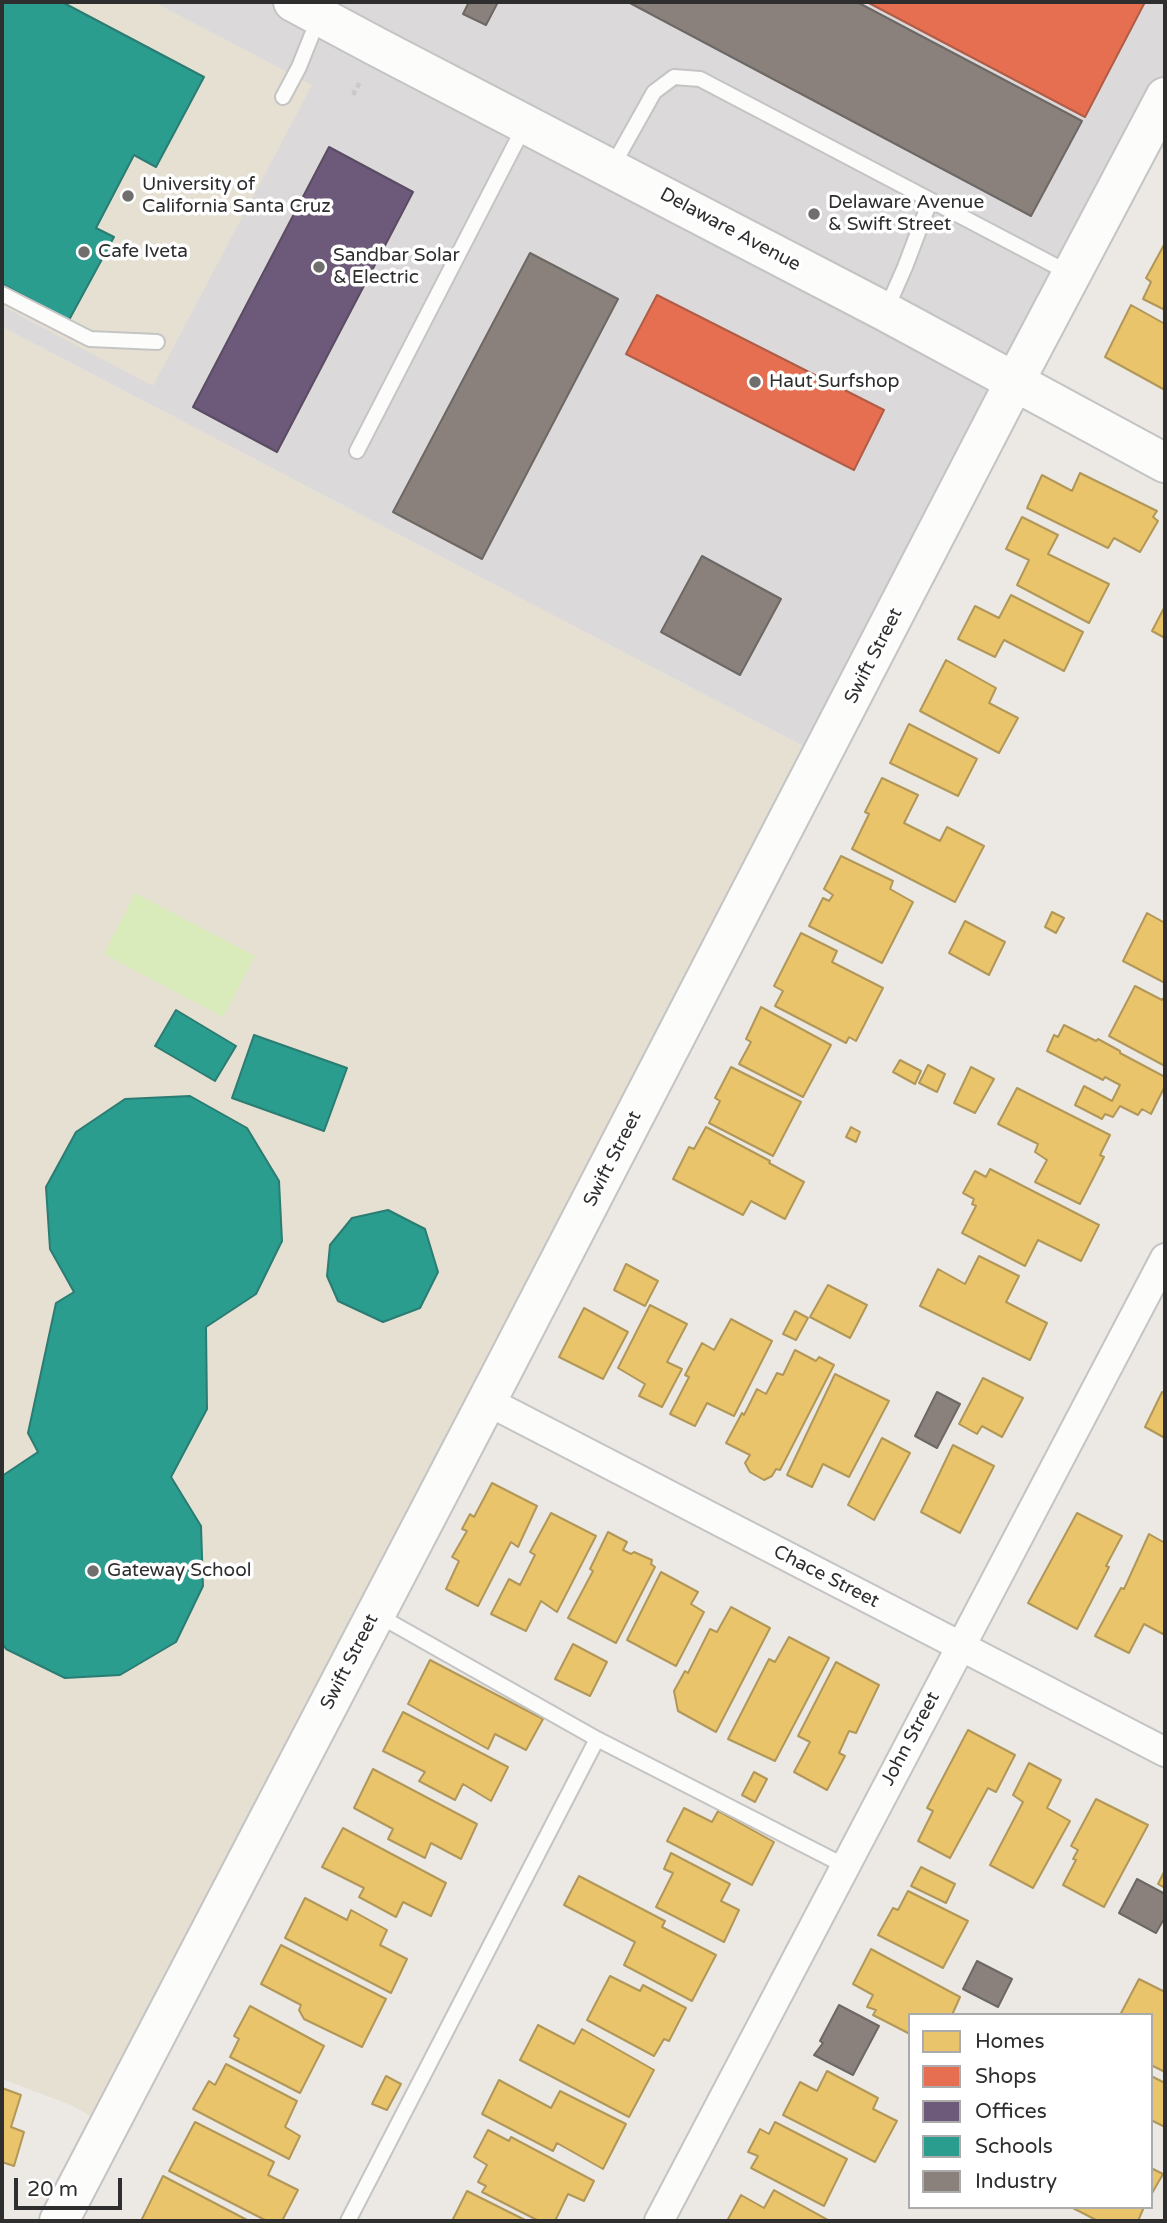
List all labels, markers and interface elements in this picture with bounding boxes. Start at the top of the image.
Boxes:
place label: University of California Santa Cruz [142,174,331,218]
street label: Delaware Avenue [656,183,804,277]
marker: University of California Santa Cruz [120,188,136,204]
place label: Delaware Avenue & Swift Street [828,192,984,236]
marker: Delaware Avenue & Swift Street [806,206,822,222]
place label: Cafe Iveta [98,241,188,263]
marker: Cafe Iveta [76,244,92,260]
place label: Sandbar Solar & Electric [333,245,460,289]
marker: Sandbar Solar & Electric [311,259,327,275]
place label: Haut Surfshop [769,371,900,393]
marker: Haut Surfshop [747,374,763,390]
street label: Swift Street [840,604,908,708]
street label: Swift Street [579,1107,647,1211]
street label: Chace Street [769,1541,883,1613]
place label: Gateway School [107,1560,251,1582]
marker: Gateway School [85,1563,101,1579]
street label: Swift Street [316,1610,384,1714]
street label: John Street [877,1688,945,1790]
legend [908,2013,1153,2209]
text: Homes [975,2029,1045,2054]
text: Shops [975,2064,1037,2089]
text: Offices [975,2099,1047,2124]
text: Schools [975,2134,1053,2159]
scale bar [18,2164,126,2208]
text: Industry [975,2169,1057,2194]
text: 20 m [27,2177,78,2202]

